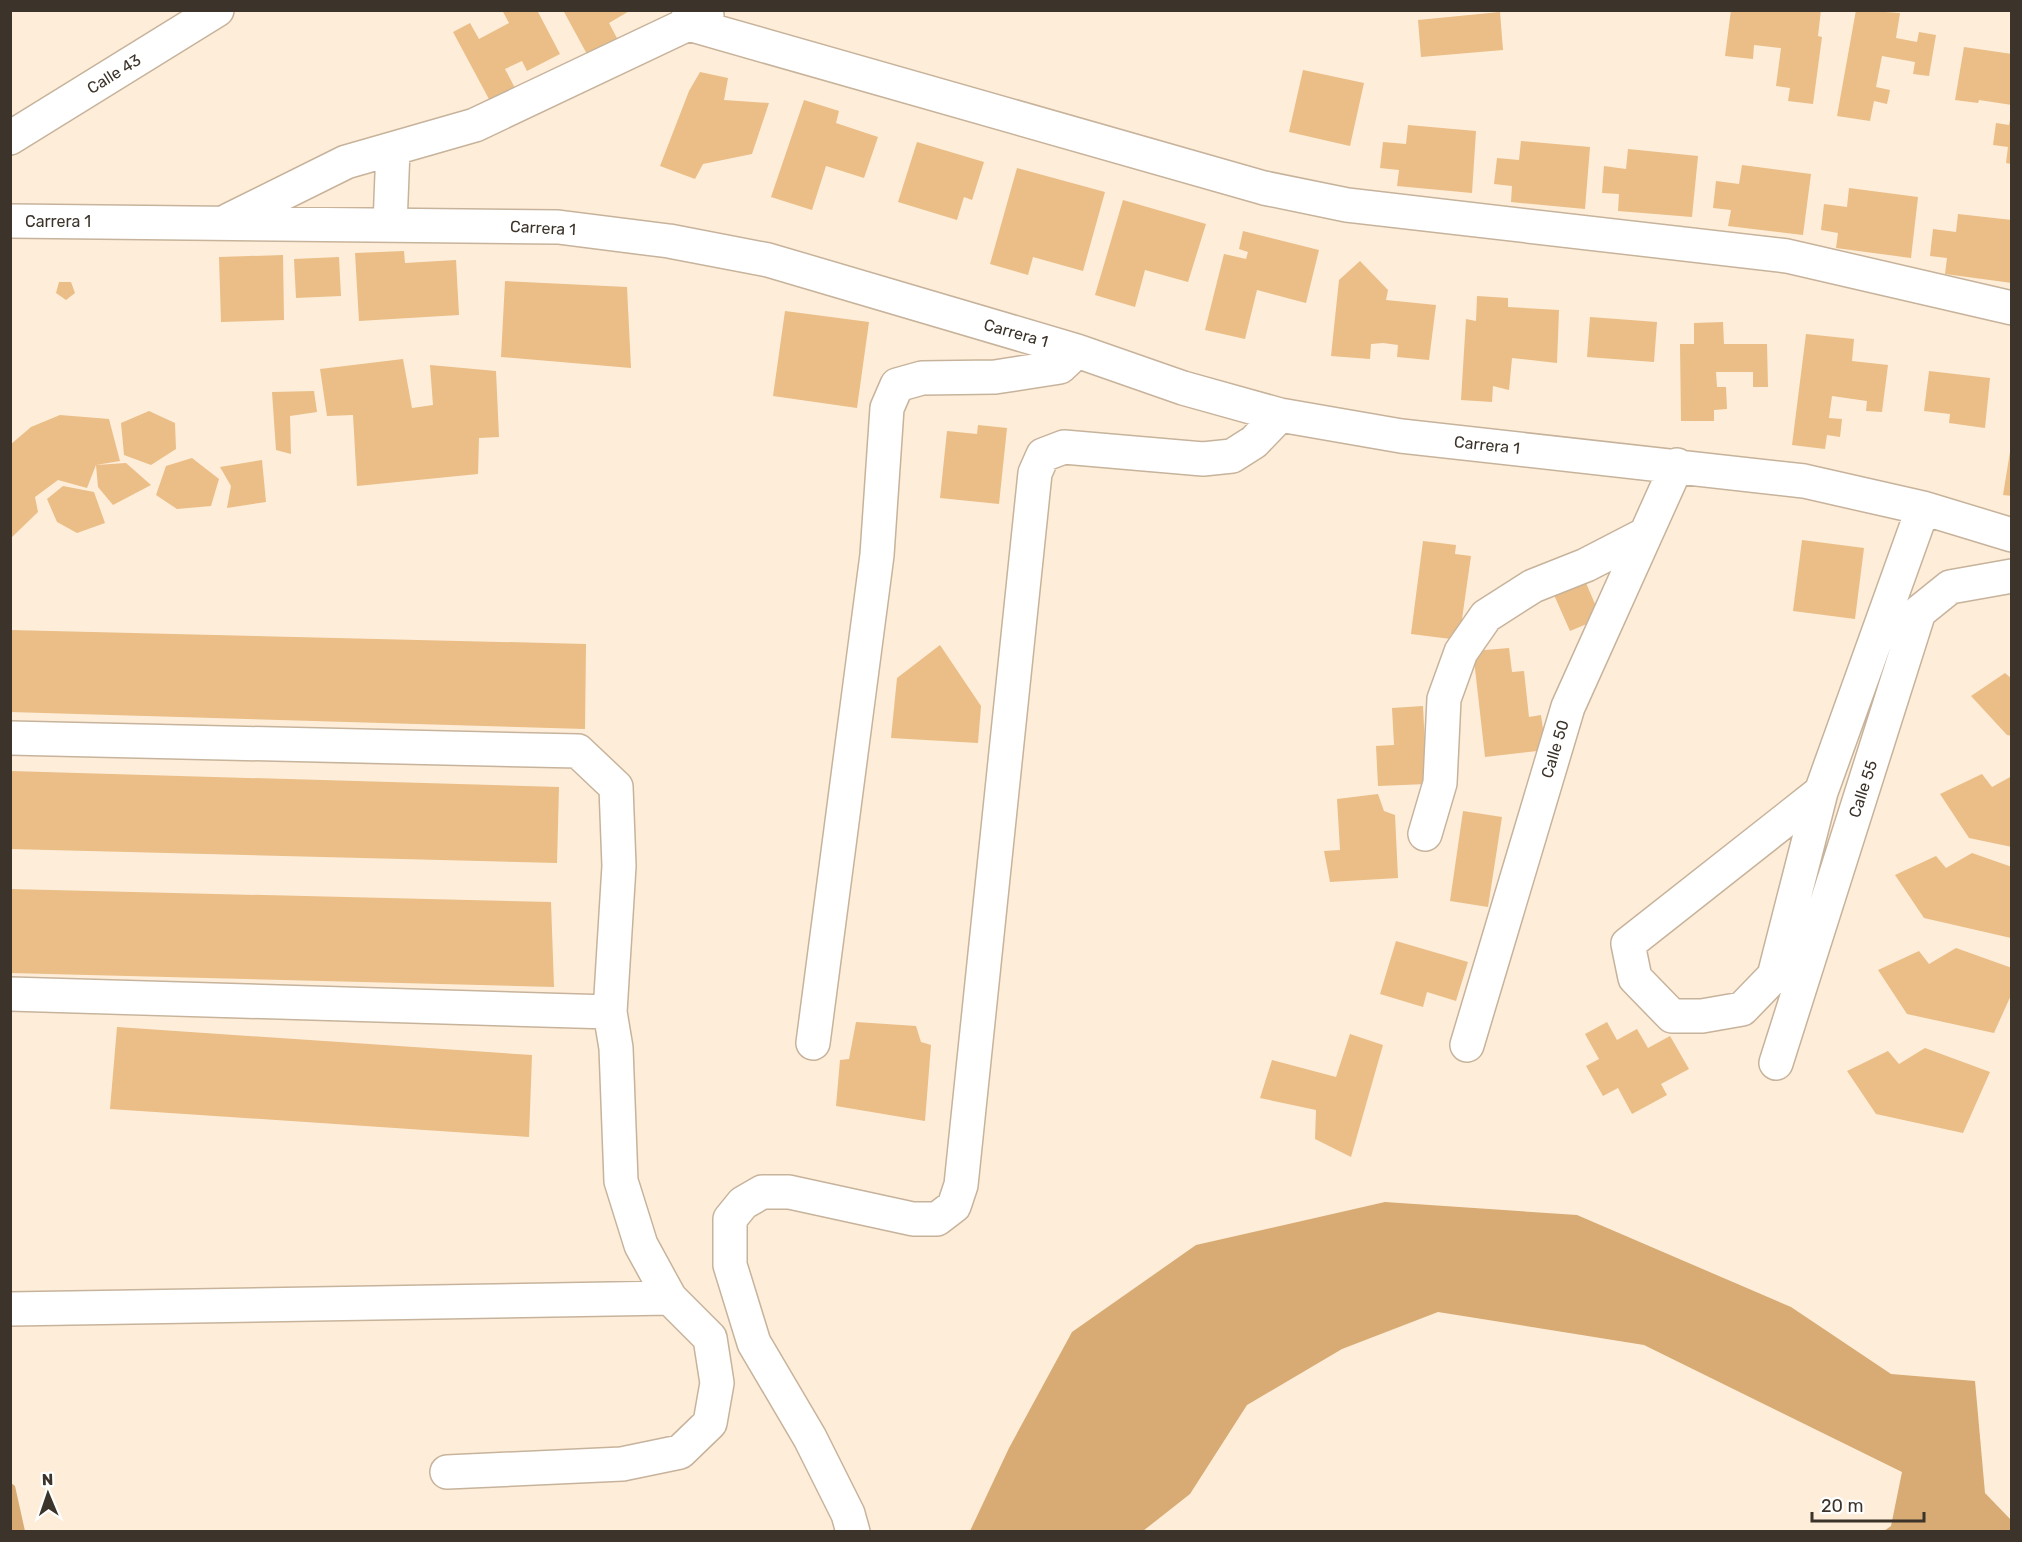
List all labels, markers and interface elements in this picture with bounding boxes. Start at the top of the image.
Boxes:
street label: Calle 43 [84,50,144,98]
street label: Carrera 1 [25,212,91,231]
street label: Carrera 1 [510,217,576,239]
street label: Carrera 1 [982,315,1050,351]
street label: Carrera 1 [1453,432,1521,458]
street label: Calle 50 [1537,718,1573,780]
street label: Calle 55 [1845,758,1881,820]
north arrow [18,1464,78,1524]
text: N [41,1470,54,1489]
scale bar [1812,1485,1924,1523]
text: 20 m [1821,1495,1863,1517]

